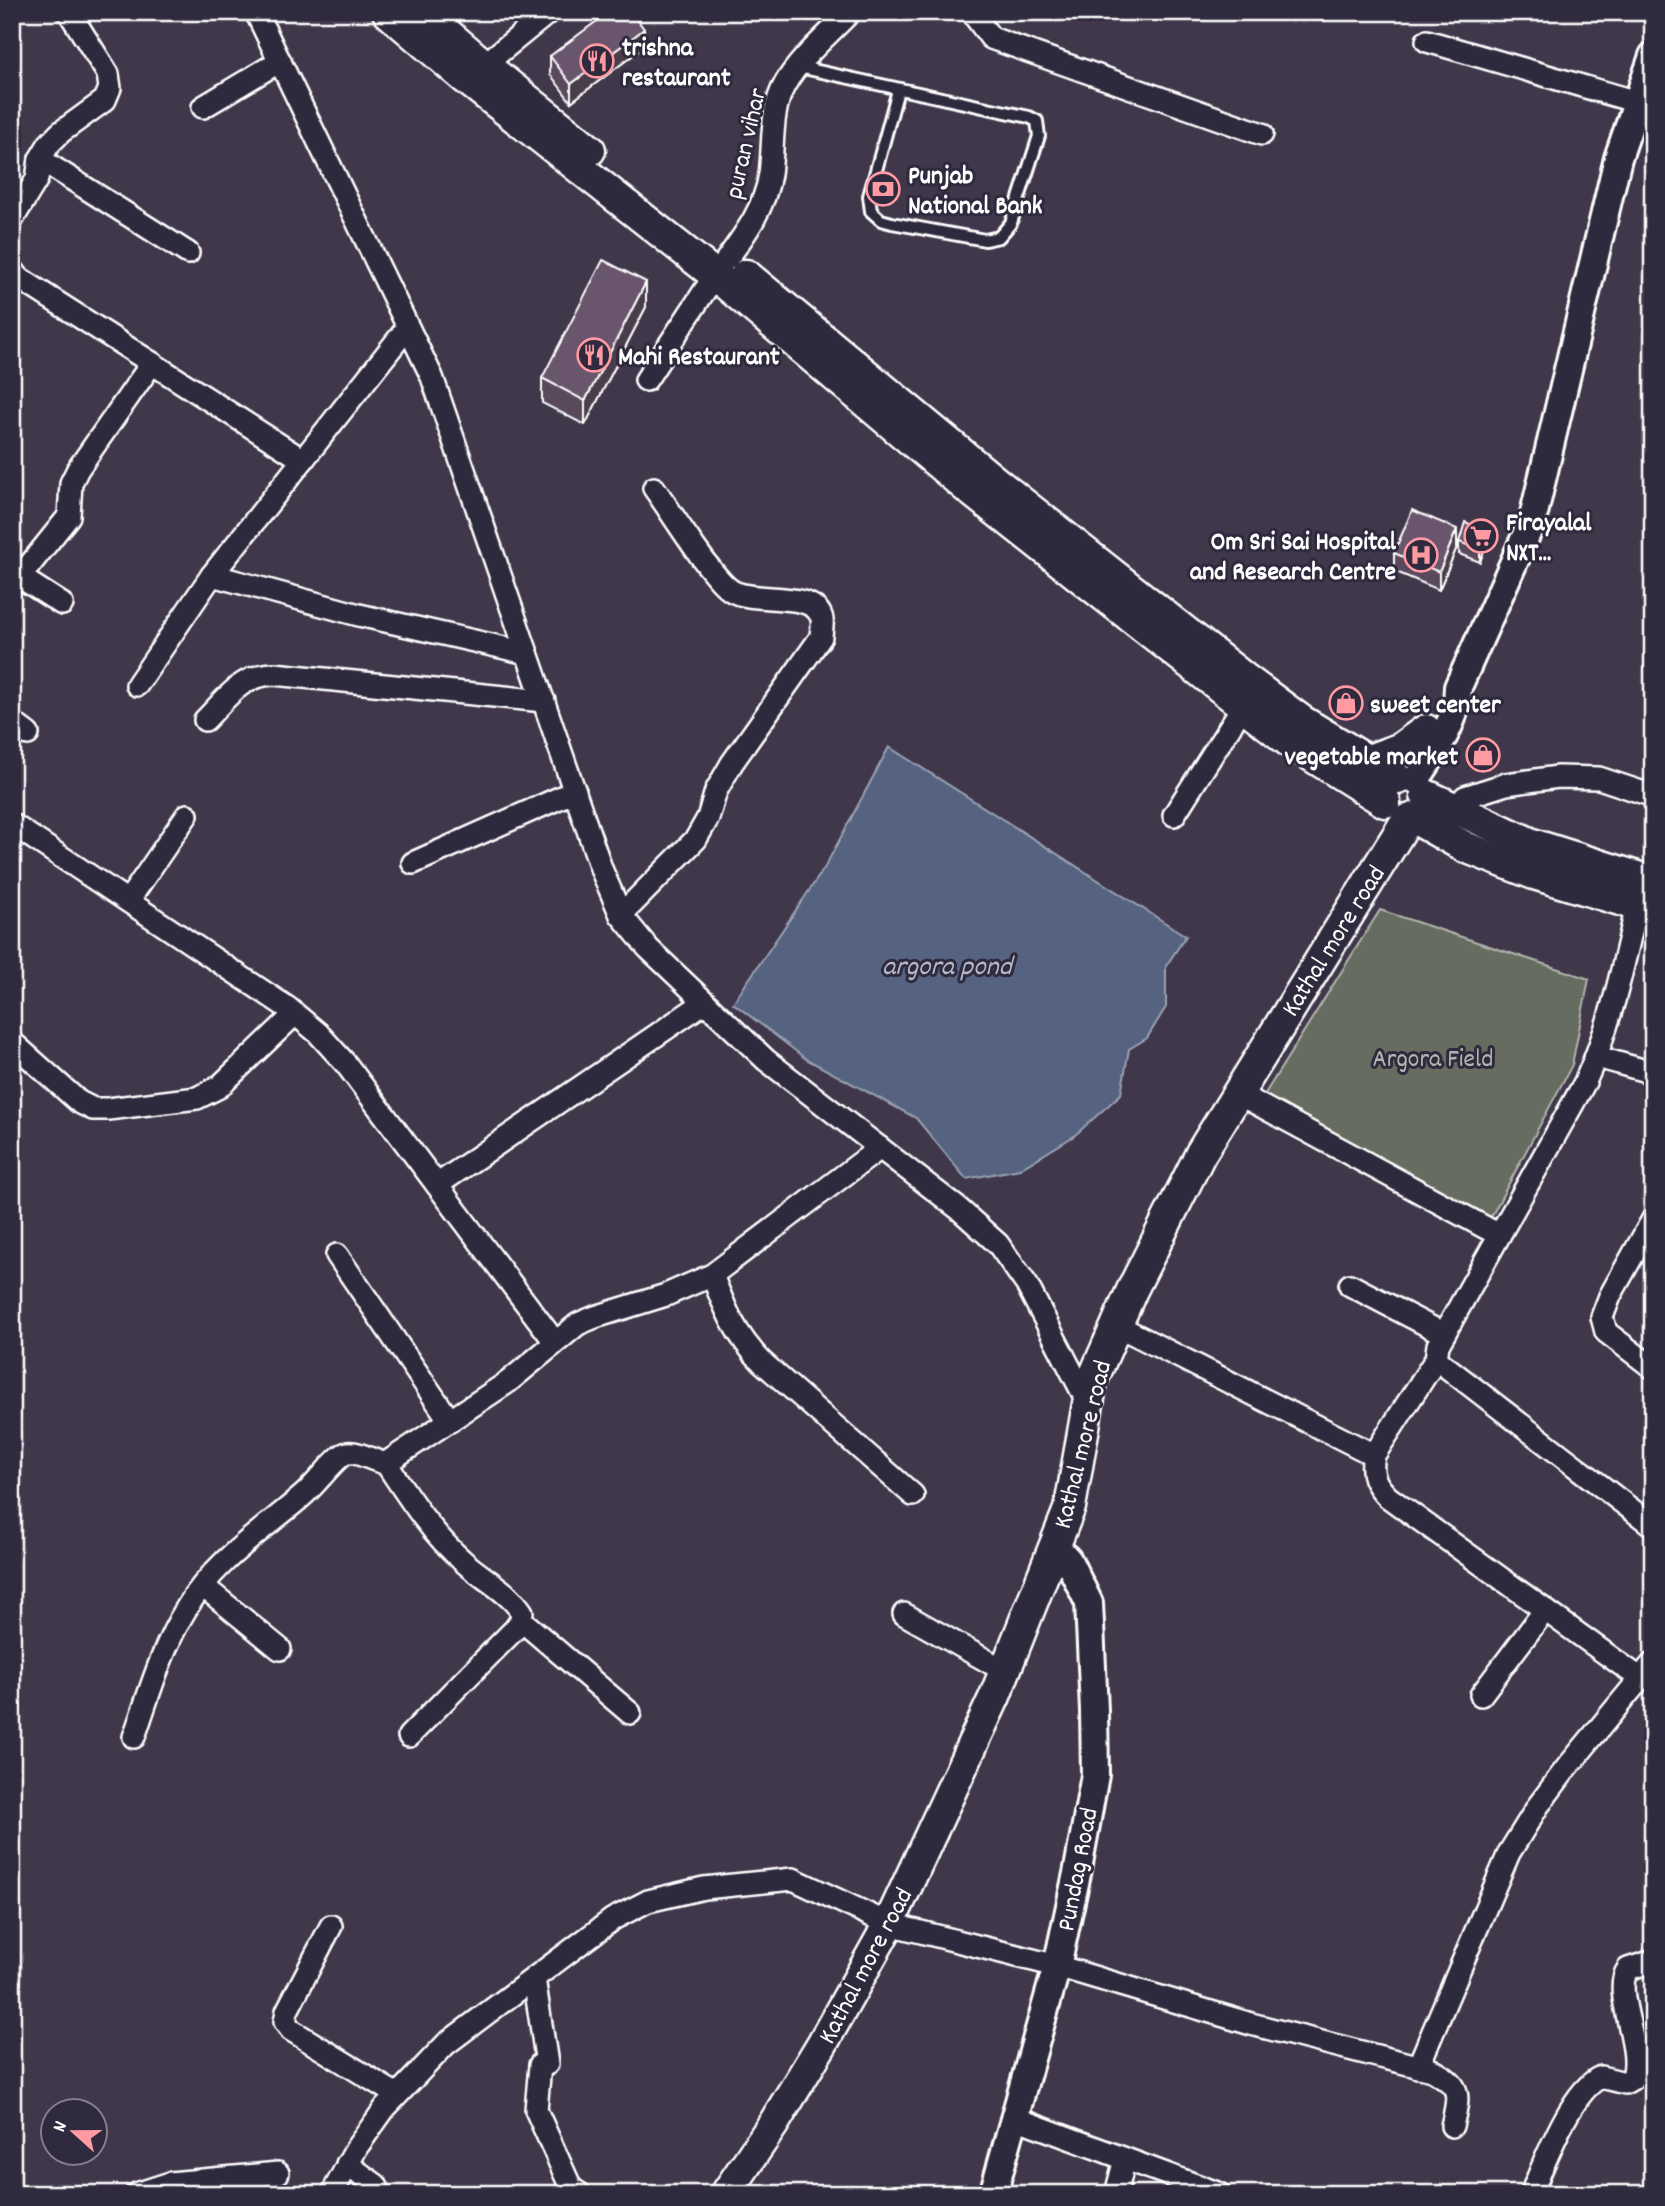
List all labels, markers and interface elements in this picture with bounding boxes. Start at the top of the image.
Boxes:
place label: trishna restaurant [622,31,731,98]
restaurant icon: trishna restaurant [578,42,616,80]
street label: puran vihar [717,85,778,203]
place label: Punjab National Bank [908,159,1043,226]
bank icon: Punjab National Bank [864,170,902,208]
restaurant icon: Mahi Restaurant [575,336,613,374]
place label: Mahi Restaurant [618,340,780,377]
place label: Firayalal NXT... [1506,506,1592,573]
supermarket icon: Firayalal NXT... [1462,517,1500,555]
place label: Om Sri Sai Hospital and Research Centre [1190,525,1397,592]
hospital icon: Om Sri Sai Hospital and Research Centre [1402,536,1440,574]
shop icon: sweet center [1327,684,1365,722]
place label: sweet center [1370,688,1501,725]
shop icon: vegetable market [1464,736,1502,774]
place label: vegetable market [1285,740,1458,777]
street label: Kathal more road [1274,859,1396,1025]
water label: argora pond [882,949,1016,989]
park label: Argora Field [1373,1042,1493,1079]
street label: Kathal more road [1046,1357,1123,1533]
street label: Pundag Road [1049,1805,1110,1935]
street label: Kathal more road [810,1882,924,2051]
north arrow [38,2098,108,2168]
text: N [47,2118,76,2136]

